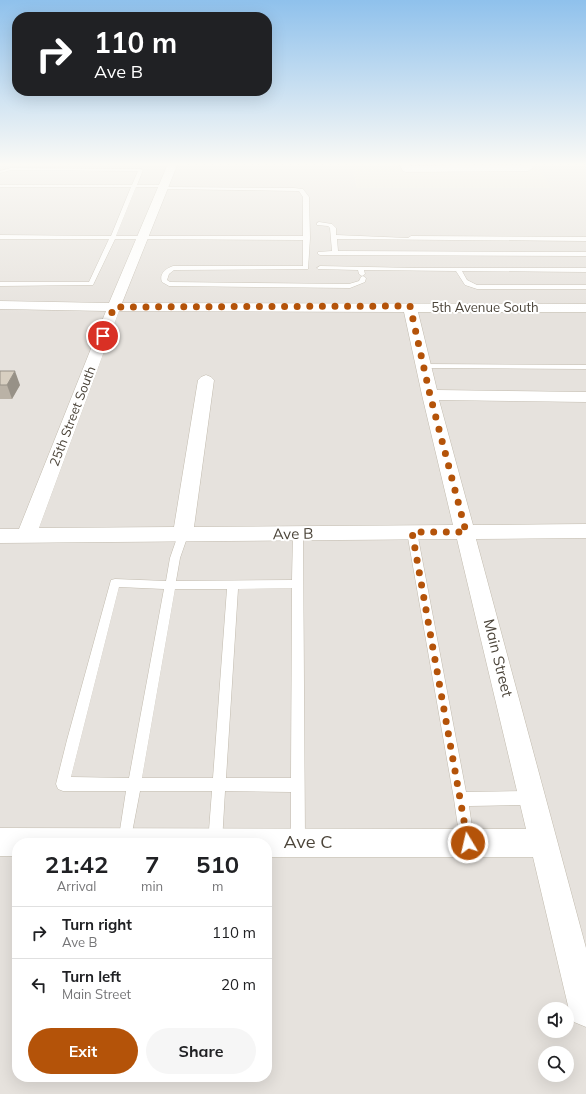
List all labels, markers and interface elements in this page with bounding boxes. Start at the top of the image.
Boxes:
text: 110 m [94,25,177,60]
icon: right [28,28,80,80]
text: Ave B [94,60,143,83]
street label: 5th Avenue South [431,299,539,315]
pin [86,319,120,353]
icon: arrive [92,325,114,347]
street label: 25th Street South [46,364,98,468]
street label: Ave B [272,524,314,543]
street label: Main Street [480,617,517,699]
position arrow [447,822,489,864]
street label: Ave C [284,830,332,853]
text: 21:42 [45,849,108,879]
text: 7 [145,849,159,879]
text: 510 [196,849,239,879]
text: Arrival [57,878,96,894]
text: min [141,878,163,894]
text: m [212,878,223,894]
text: Turn right [62,915,132,934]
icon: right [28,922,50,944]
text: 110 m [212,923,256,942]
text: Ave B [62,934,97,950]
text: Turn left [62,967,121,986]
icon: left [28,974,50,996]
text: 20 m [221,975,256,994]
text: Main Street [62,986,131,1002]
map controls [538,1002,574,1082]
button: sound [538,1002,574,1038]
button: Exit [28,1028,138,1074]
button: Share [146,1028,256,1074]
button: search [538,1046,574,1082]

